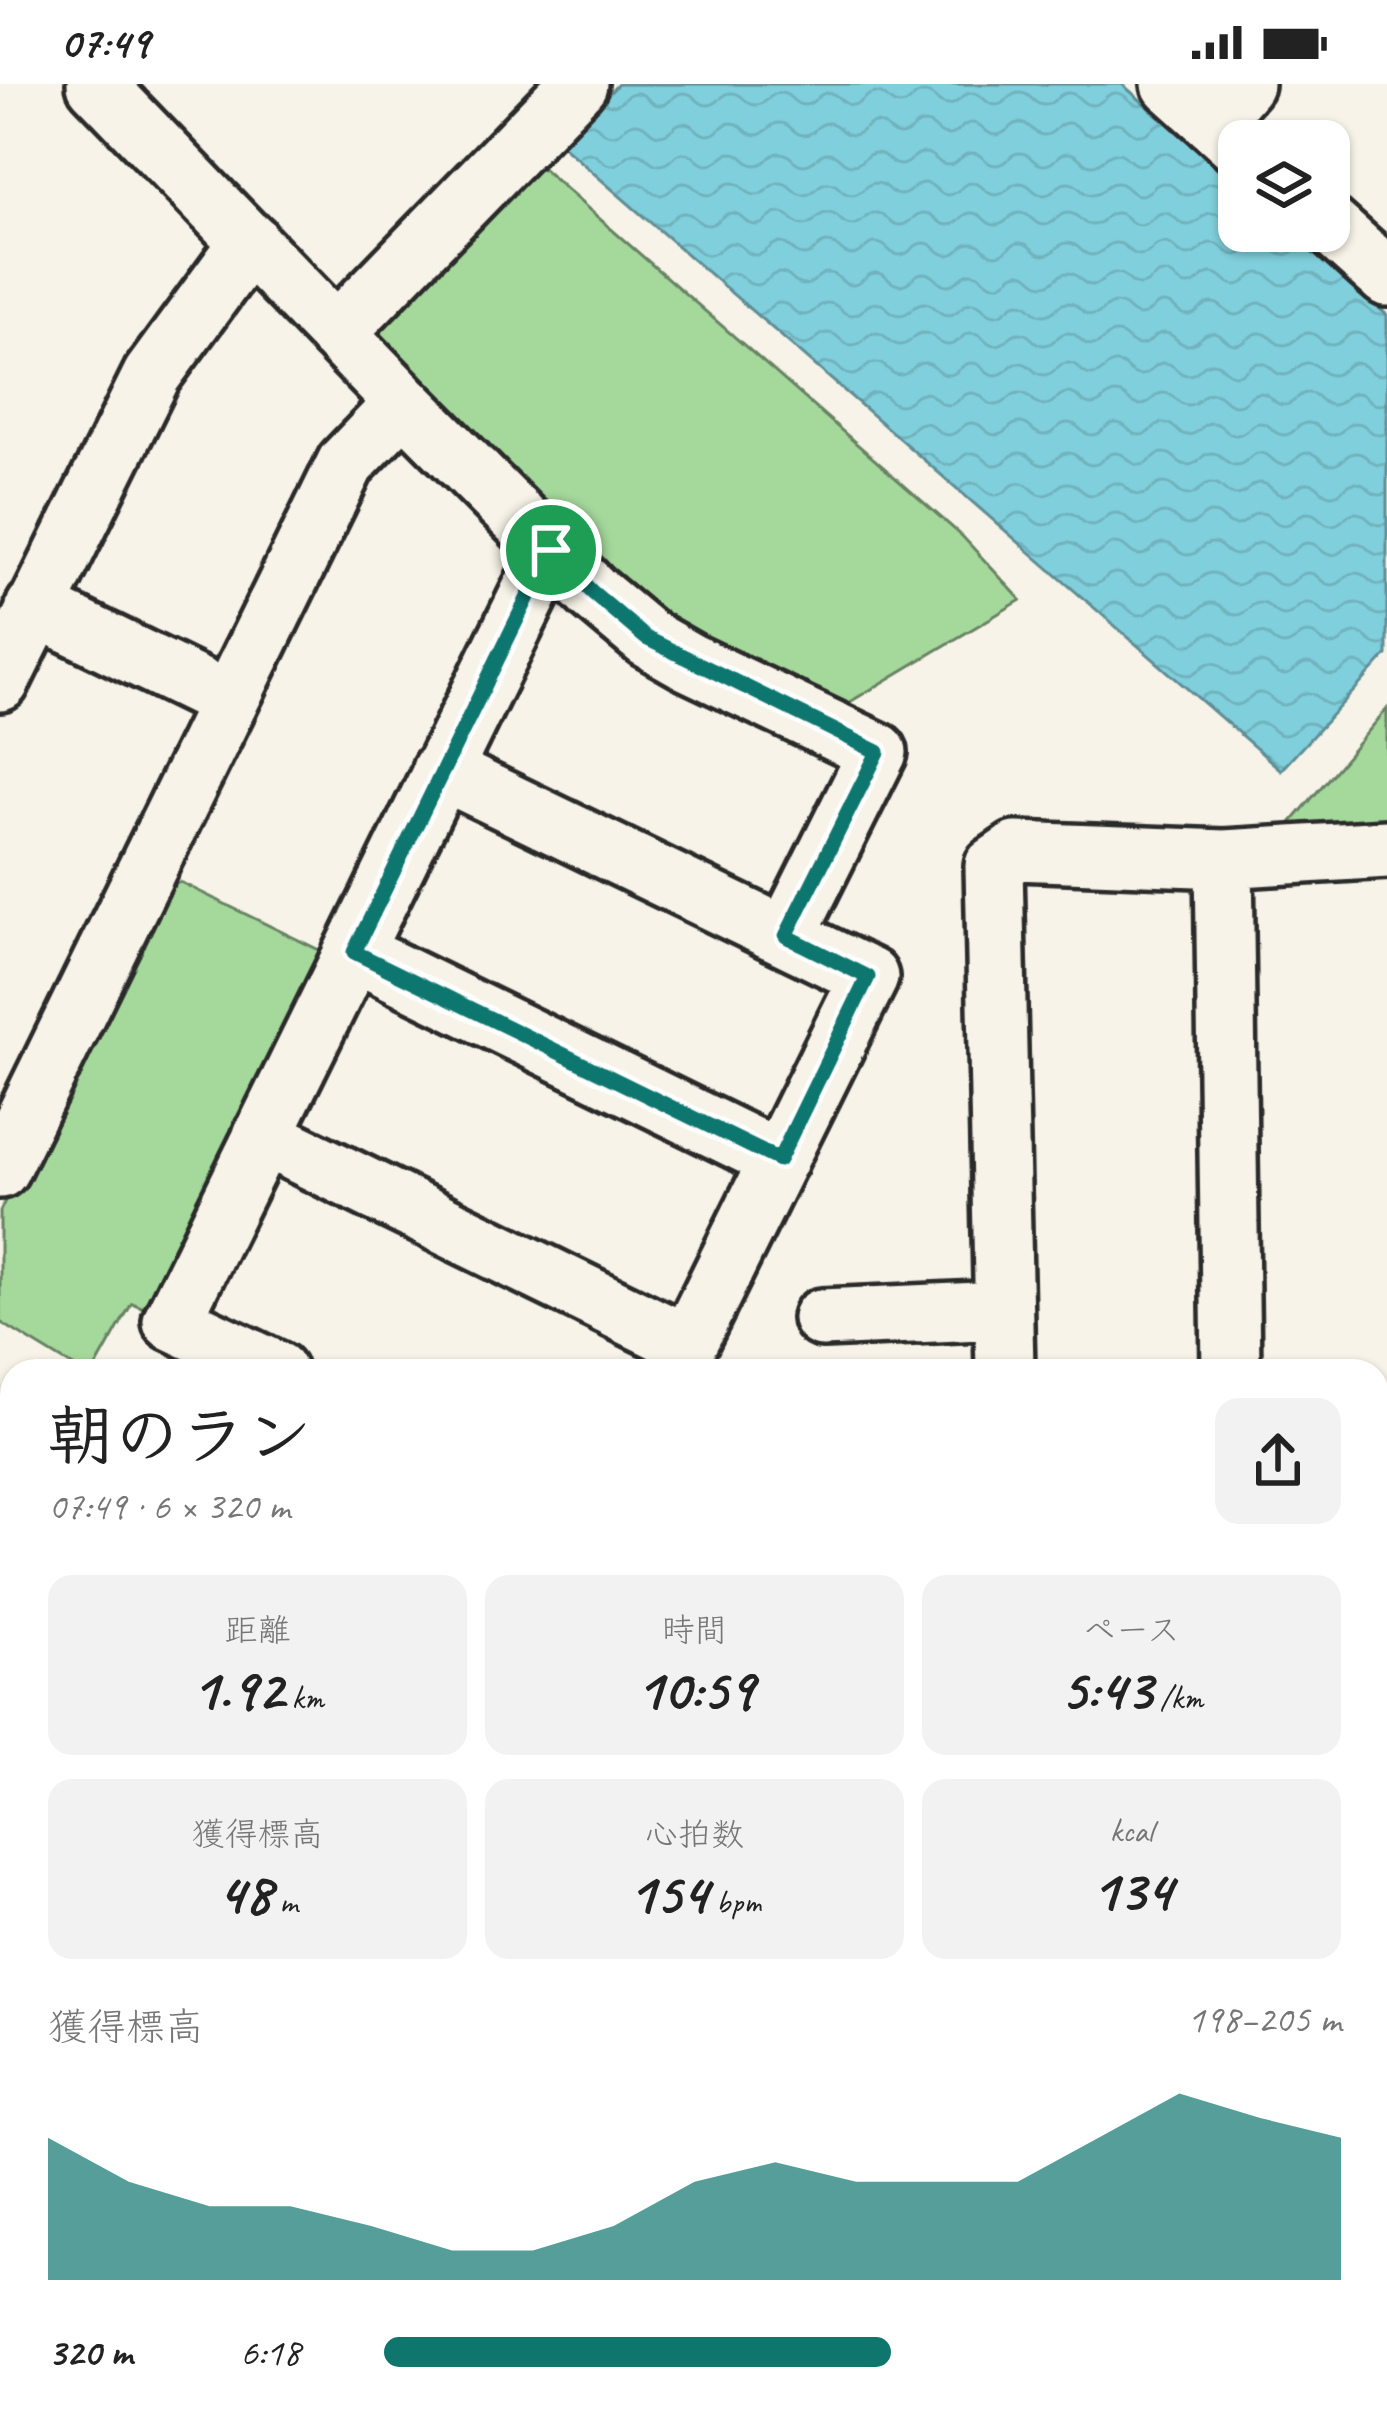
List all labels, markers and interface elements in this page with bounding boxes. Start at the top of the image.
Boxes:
text: 07:49 [60,14,149,71]
map controls [1218,120,1350,252]
button: layers [1218,120,1350,252]
pin [500,499,602,601]
icon: arrive [518,517,584,583]
text: 朝のラン [48,1395,312,1478]
button: share [1215,1398,1341,1524]
text: 07:49 · 6 × 320 m [48,1482,290,1531]
text: 距離 [225,1609,291,1651]
text: 時間 [662,1609,728,1651]
text: ペース [1083,1609,1180,1651]
text: 1.92 [191,1651,283,1727]
text: 10:59 [635,1651,754,1727]
text: 5:43 [1060,1651,1152,1727]
text: km [283,1677,324,1719]
text: /km [1152,1677,1203,1719]
text: kcal [1110,1810,1153,1852]
text: 獲得標高 [192,1813,324,1855]
text: 心拍数 [645,1813,744,1855]
text: 134 [1091,1852,1172,1928]
text: 48 [217,1855,271,1931]
text: 154 [628,1855,708,1931]
text: m [271,1881,298,1923]
text: bpm [708,1881,761,1923]
text: 198–205 m [1187,1995,1341,2044]
text: 獲得標高 [48,2003,204,2052]
text: 320 m [48,2328,132,2377]
text: 6:18 [240,2328,300,2377]

